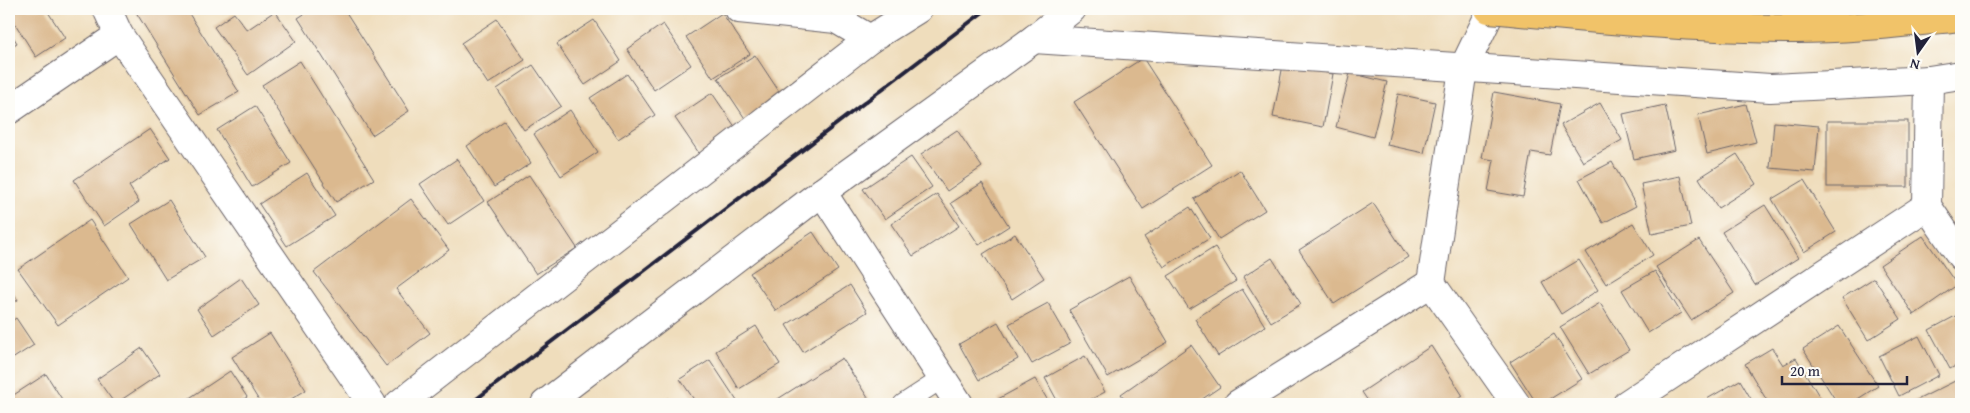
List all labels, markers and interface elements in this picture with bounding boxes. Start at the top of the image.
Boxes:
north arrow [1892,28,1942,78]
text: N [1907,54,1922,75]
scale bar [1782,353,1908,385]
text: 20 m [1790,360,1821,381]

